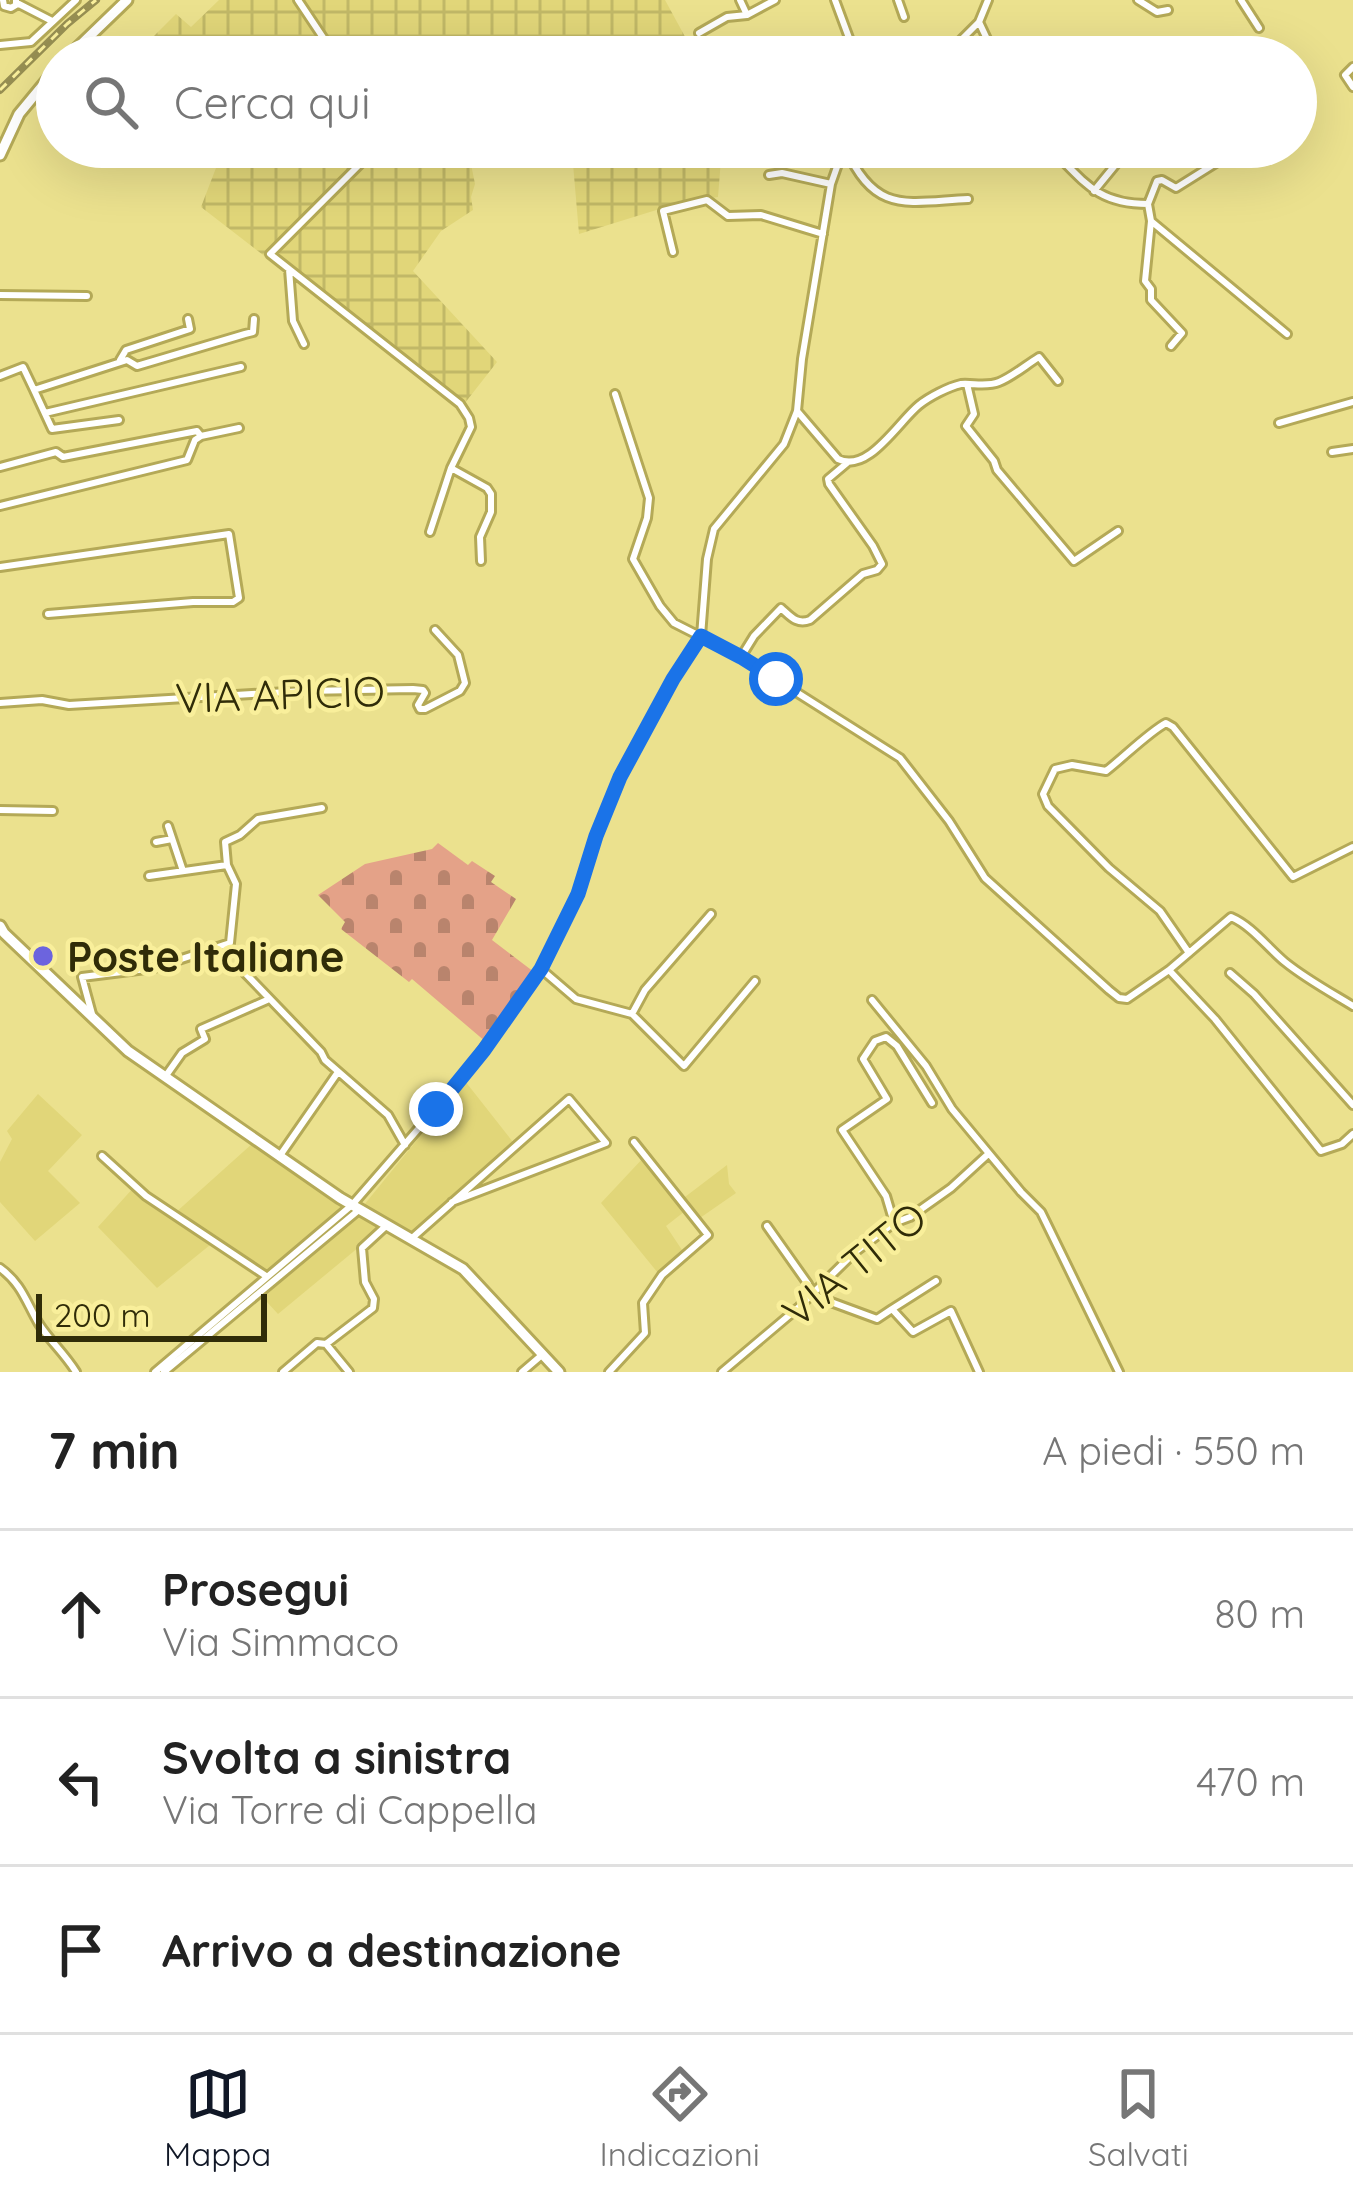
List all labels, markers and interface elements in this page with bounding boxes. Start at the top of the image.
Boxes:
search box [36,36,1317,168]
icon: search [78,69,144,135]
text: Cerca qui [174,74,371,130]
route start [749,652,803,706]
street label: VIA APICIO [174,664,386,724]
place label: Poste Italiane [67,930,344,983]
marker: Poste Italiane [30,943,56,969]
route end [409,1082,463,1136]
street label: VIA TITO [771,1190,937,1338]
scale bar [36,1288,267,1341]
text: 200 m [54,1294,151,1335]
text: 7 min [48,1418,180,1482]
text: A piedi · 550 m [1042,1426,1305,1475]
text: Prosegui [162,1561,349,1617]
icon: ahead [48,1581,114,1647]
text: 80 m [1215,1589,1305,1638]
text: Via Simmaco [162,1617,399,1666]
text: Svolta a sinistra [162,1729,511,1785]
icon: left [48,1749,114,1815]
text: 470 m [1196,1757,1305,1806]
text: Via Torre di Cappella [162,1785,537,1834]
icon: arrive [48,1917,114,1983]
text: Arrivo a destinazione [162,1922,622,1978]
tab: Mappa [164,2061,271,2174]
tab: Indicazioni [599,2061,760,2174]
tab: Salvati [1088,2061,1189,2174]

